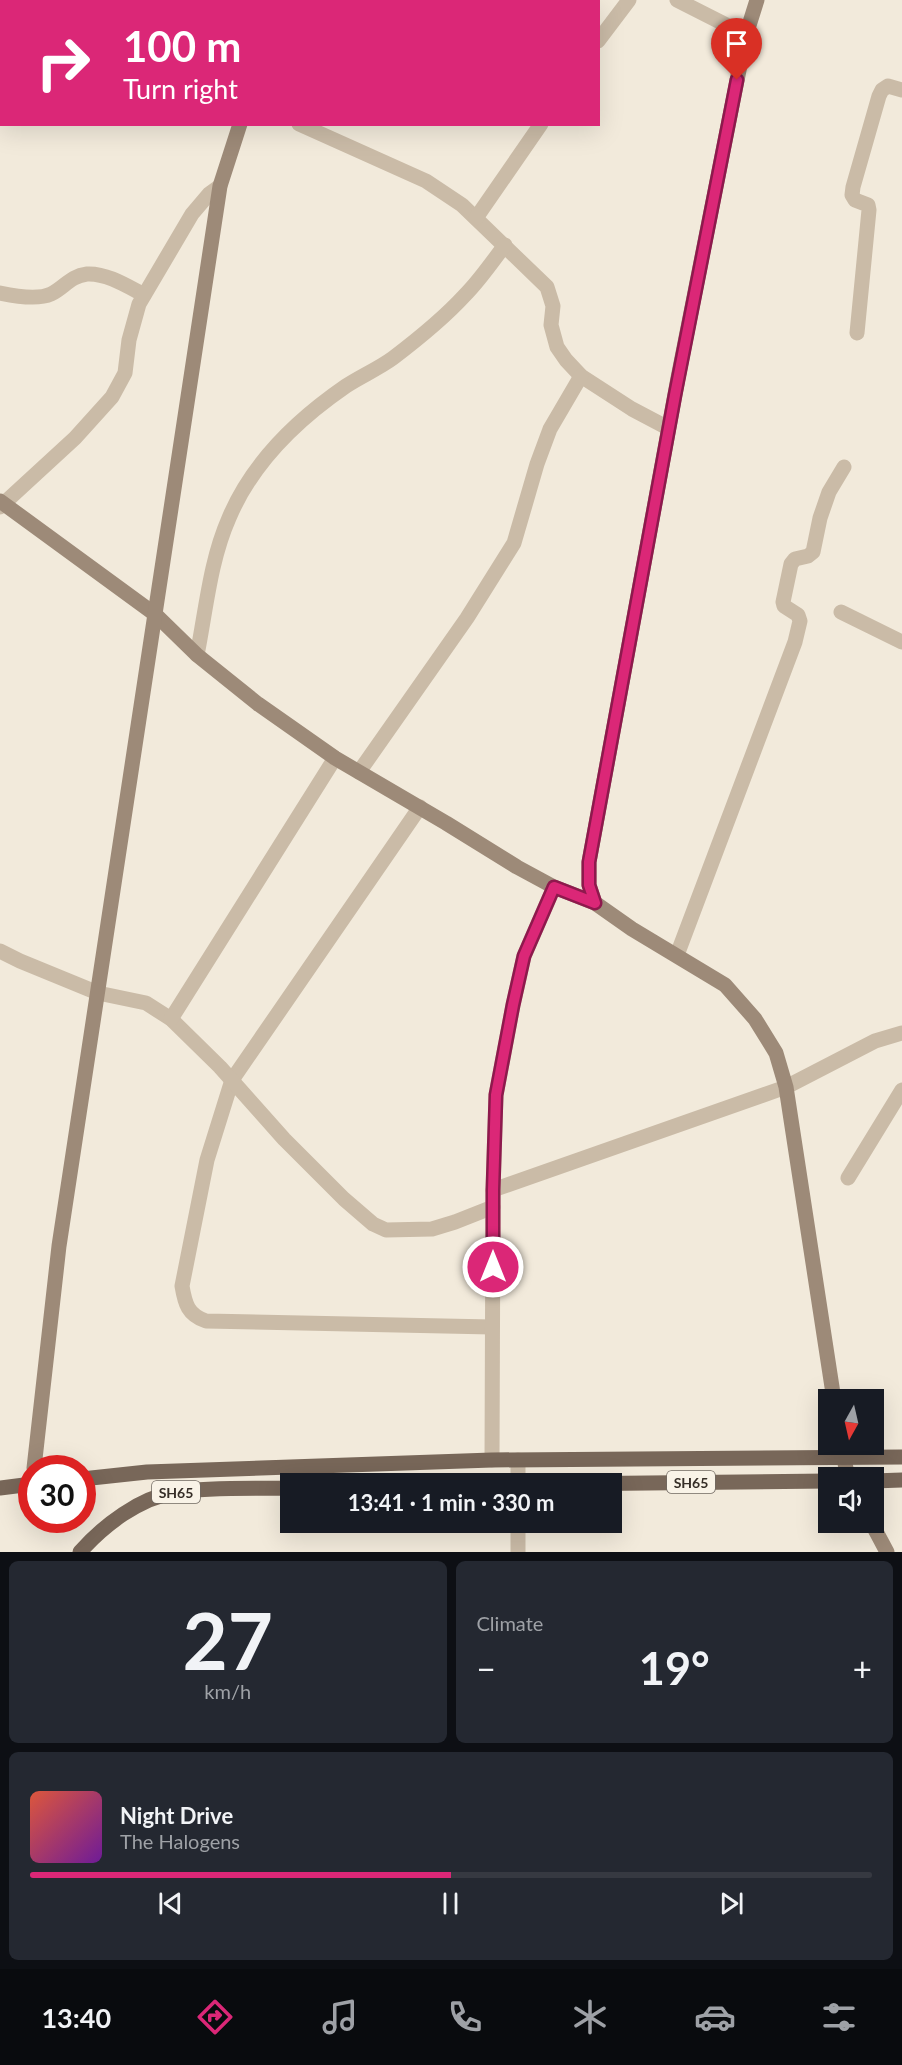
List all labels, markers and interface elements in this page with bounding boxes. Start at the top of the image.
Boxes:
pin [711,18,762,80]
text: 100 m [123,21,241,71]
icon: right [24,24,102,102]
icon: arrive [720,27,753,60]
text: Turn right [123,72,238,105]
position arrow [461,1235,525,1299]
north arrow [818,1389,884,1455]
map controls [818,1389,884,1533]
speed limit sign: 30 [18,1455,96,1533]
button: sound [818,1467,884,1533]
road number: SH65 [667,1471,715,1493]
road number: SH65 [152,1481,200,1503]
text: 13:41 · 1 min · 330 m [348,1489,554,1516]
text: 27 [183,1593,273,1687]
text: Climate [477,1611,543,1635]
text: 19° [639,1641,710,1695]
text: − [477,1648,496,1688]
text: + [853,1648,872,1688]
text: km/h [204,1679,251,1703]
text: Night Drive [120,1802,233,1829]
text: The Halogens [120,1829,240,1853]
icon: previous [154,1887,187,1920]
icon: pause [434,1887,467,1920]
icon: next [715,1887,748,1920]
icon: directions [194,1996,236,2038]
icon: music [319,1996,361,2038]
icon: phone [444,1996,486,2038]
icon: climate [569,1996,611,2038]
icon: car [694,1996,736,2038]
icon: filters [818,1996,860,2038]
text: 13:40 [41,2001,111,2034]

